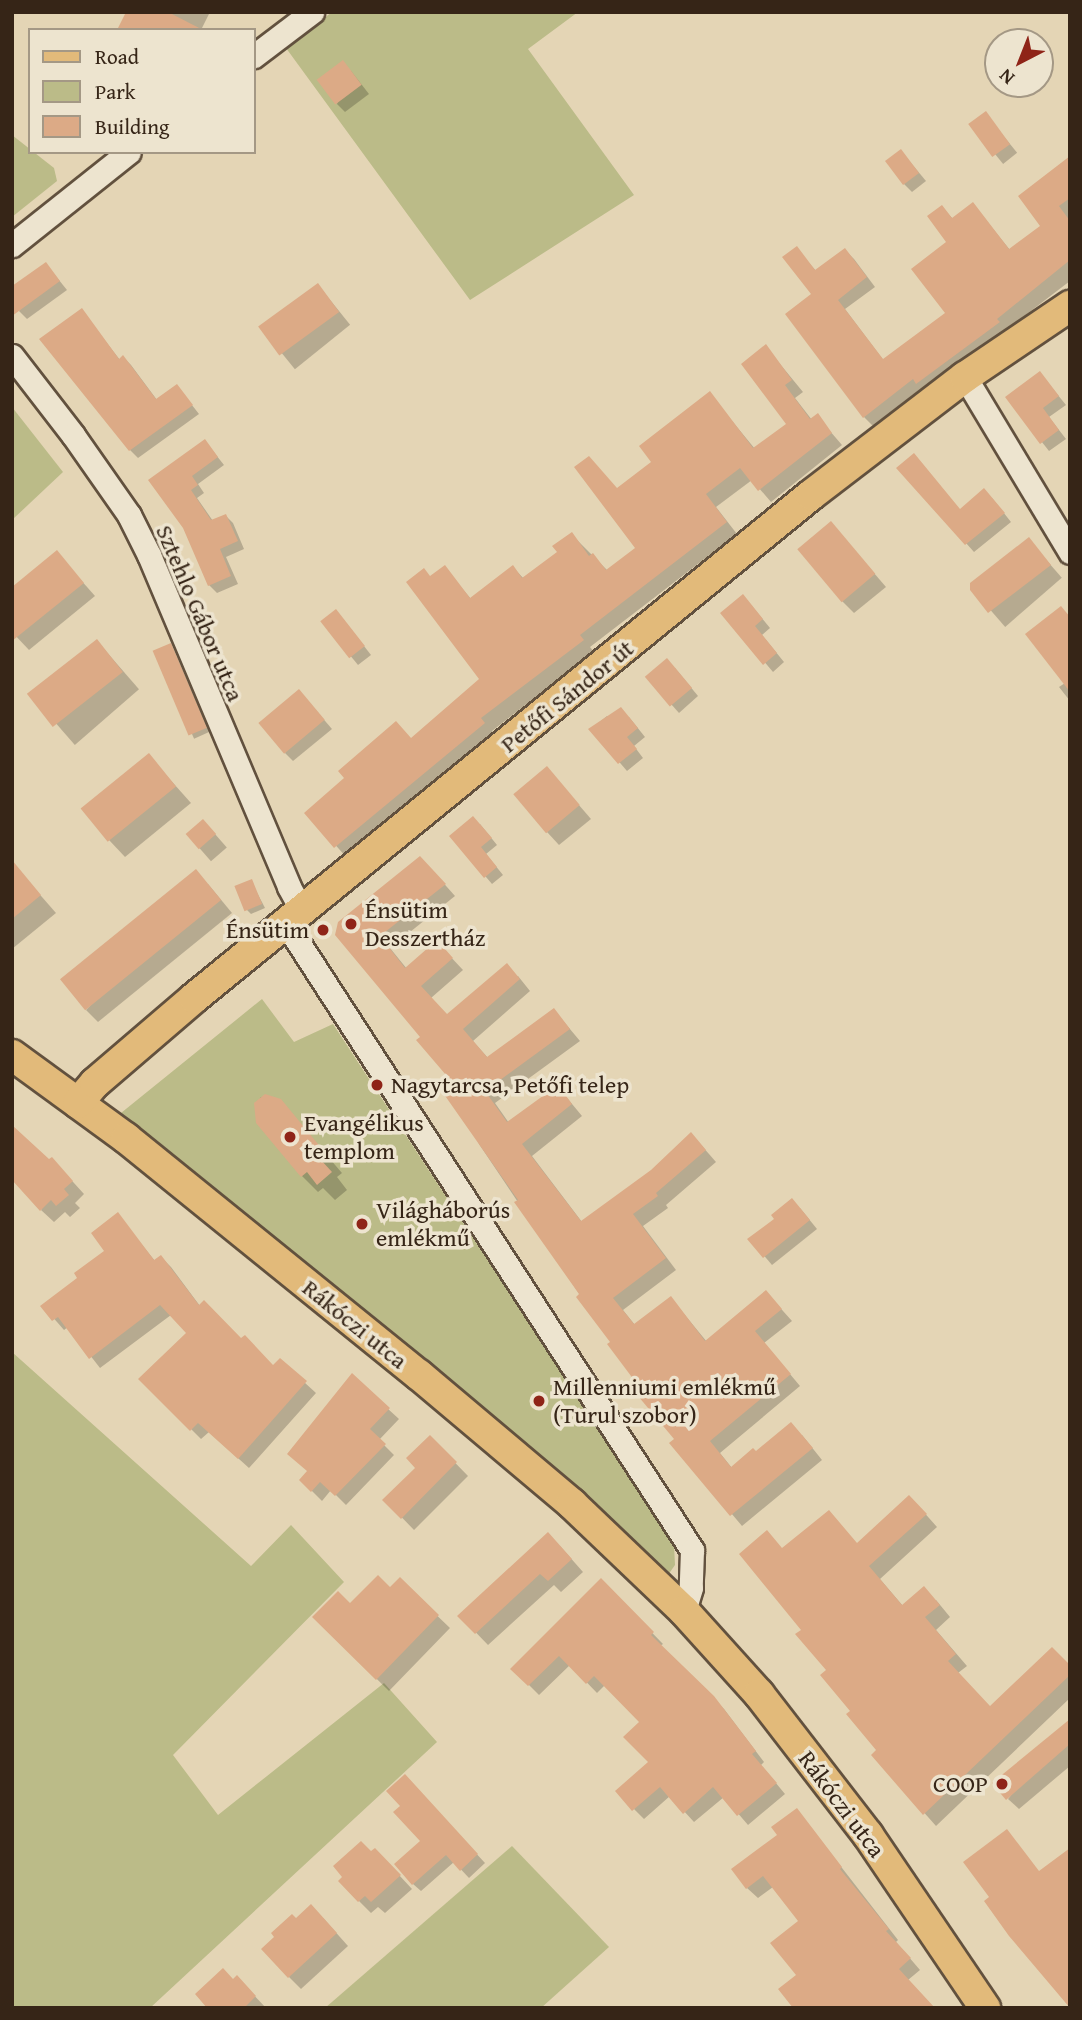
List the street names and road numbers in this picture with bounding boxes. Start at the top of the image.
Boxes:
street label: Sztehlo Gábor utca [150,521,250,705]
street label: Petőfi Sándor út [495,634,639,758]
street label: Rákóczi utca [297,1273,413,1375]
street label: Rákóczi utca [793,1745,891,1863]

